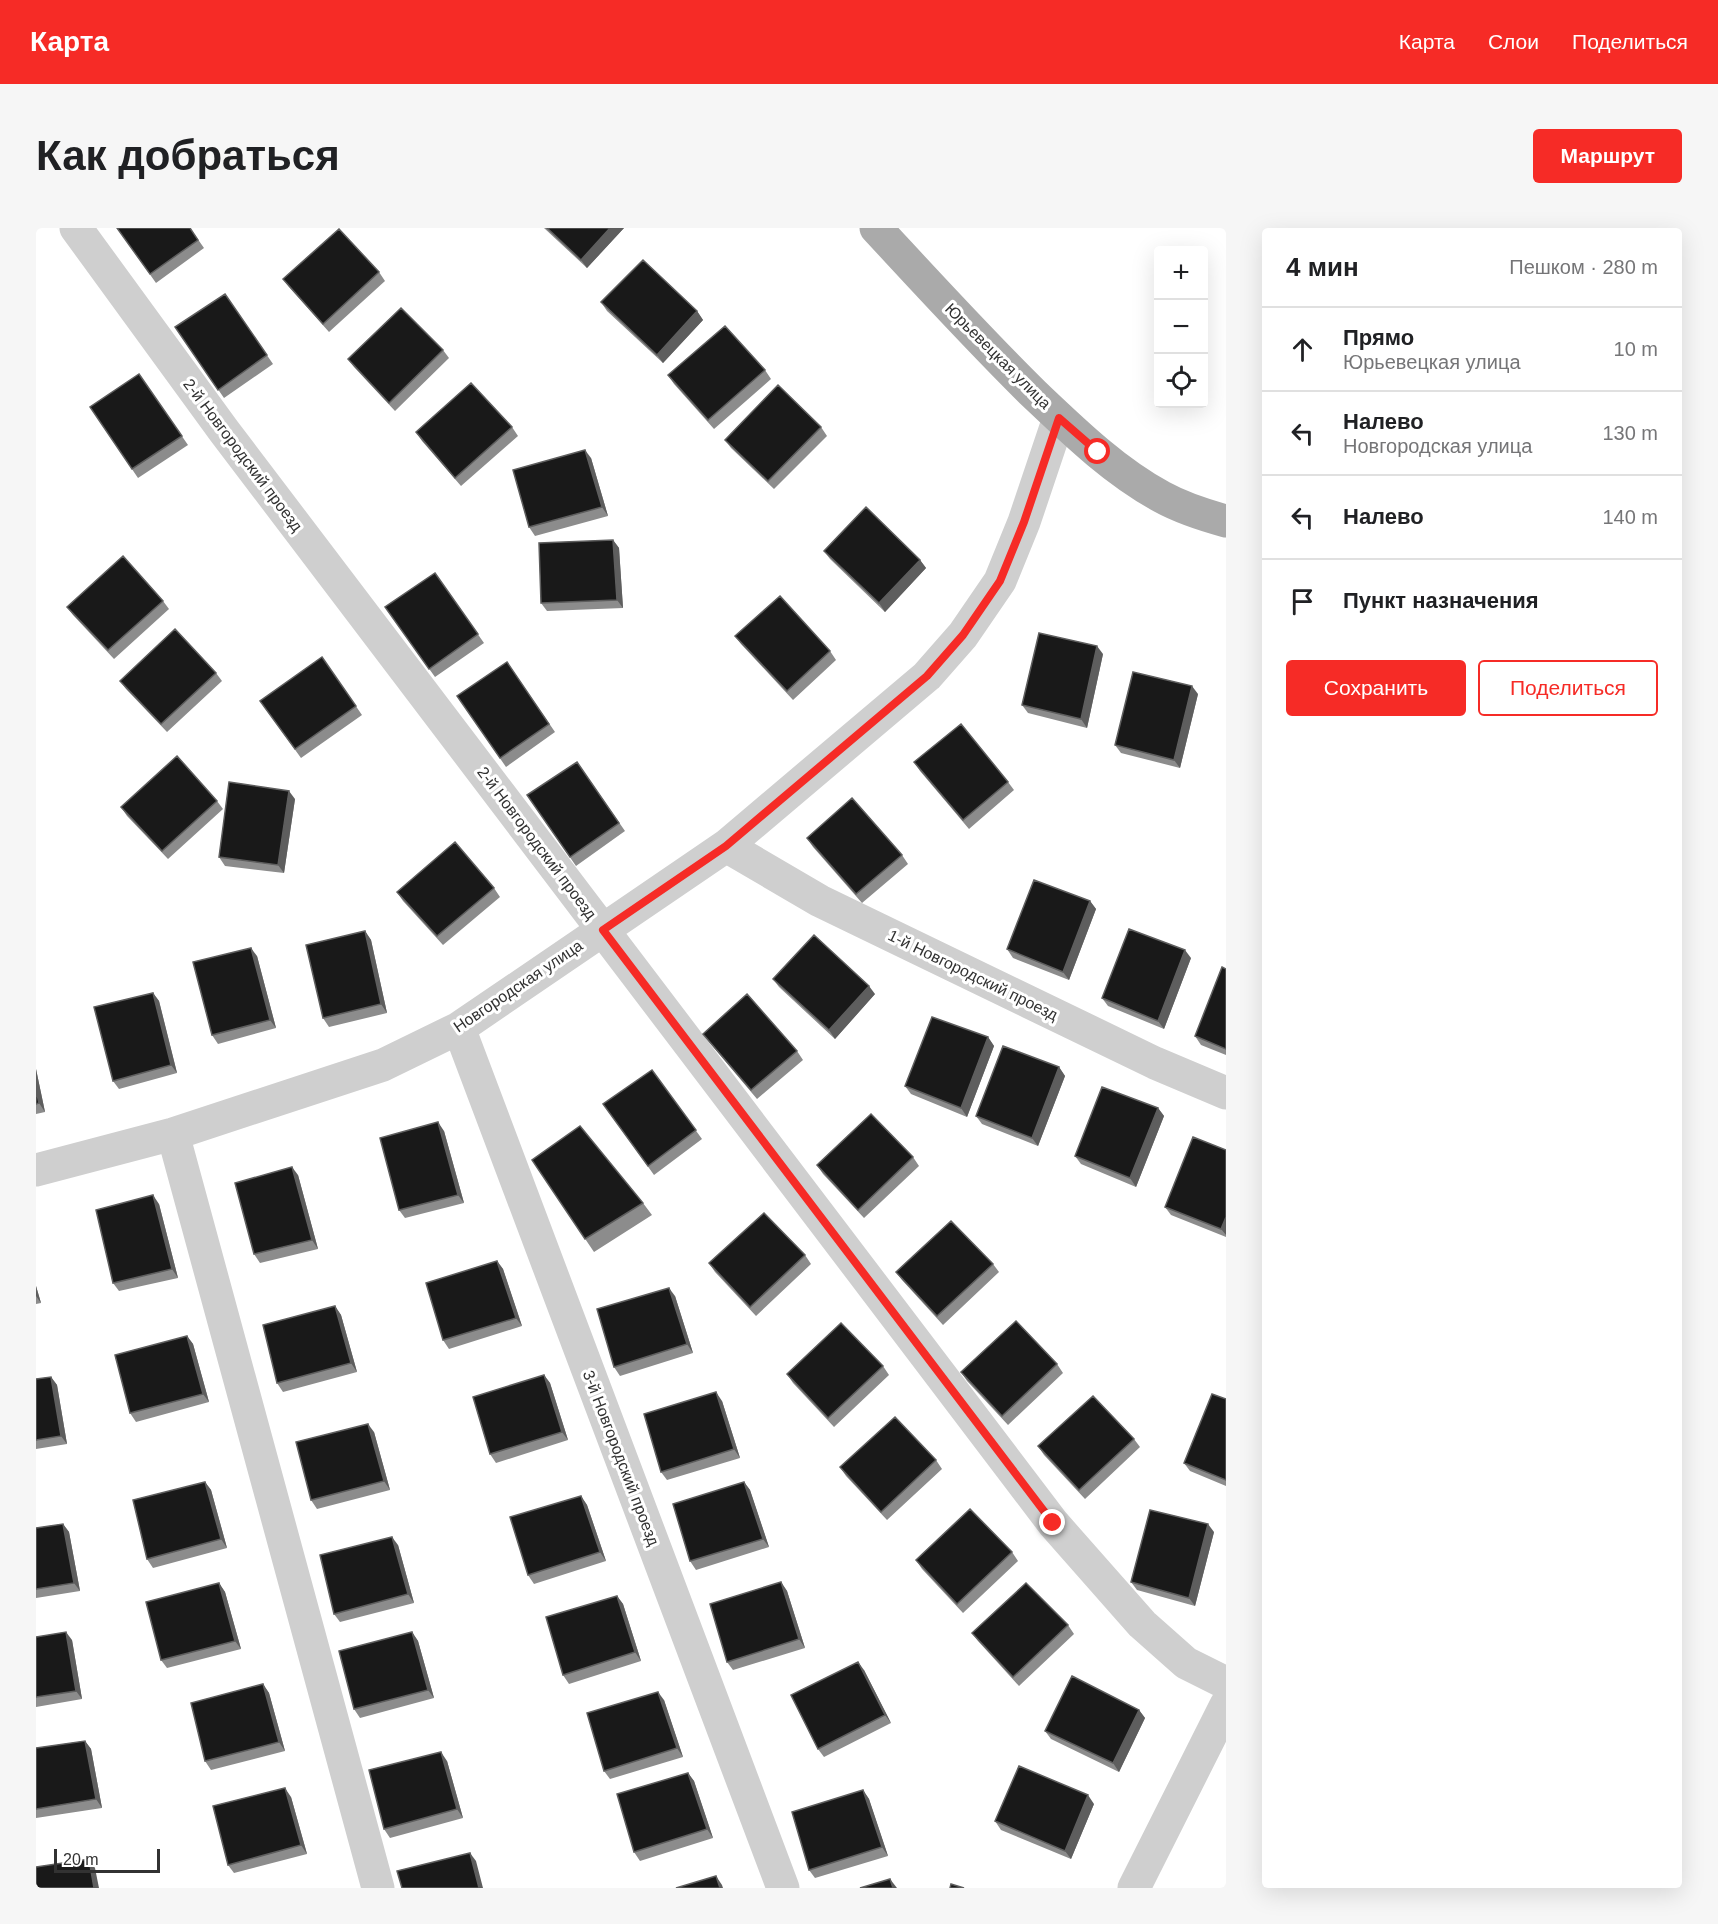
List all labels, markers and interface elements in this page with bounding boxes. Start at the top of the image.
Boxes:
text: Карта [30,26,109,57]
text: Карта [1399,30,1455,53]
text: Слои [1488,30,1539,53]
text: Поделиться [1572,30,1688,53]
button: Маршрут [1533,129,1682,183]
text: Как добраться [36,132,340,179]
map controls [1154,246,1208,408]
button: + [1154,246,1208,300]
text: 4 мин [1286,252,1359,282]
text: Пешком · 280 m [1509,256,1658,278]
street label: Юрьевецкая улица [942,300,1054,412]
button: − [1154,300,1208,354]
text: Прямо [1343,325,1414,350]
icon: ahead [1286,333,1319,366]
text: 10 m [1614,338,1658,360]
text: Юрьевецкая улица [1343,351,1521,373]
button: locate [1154,354,1208,408]
street label: 2-й Новгородский проезд [180,375,306,535]
text: Налево [1343,409,1424,434]
icon: left [1286,417,1319,450]
text: 130 m [1602,422,1658,444]
text: Новгородская улица [1343,435,1532,457]
route start [1084,438,1110,464]
icon: left [1286,501,1319,534]
text: Налево [1343,504,1424,529]
text: 140 m [1602,506,1658,528]
icon: arrive [1286,585,1319,618]
text: Пункт назначения [1343,588,1539,613]
button: Сохранить [1286,660,1466,716]
button: Поделиться [1478,660,1658,716]
street label: 2-й Новгородский проезд [474,763,600,923]
street label: 1-й Новгородский проезд [886,927,1061,1024]
street label: Новгородская улица [450,937,586,1035]
street label: 3-й Новгородский проезд [580,1368,663,1549]
route end [1039,1509,1065,1535]
scale bar [54,1846,160,1874]
text: 20 m [63,1851,99,1868]

